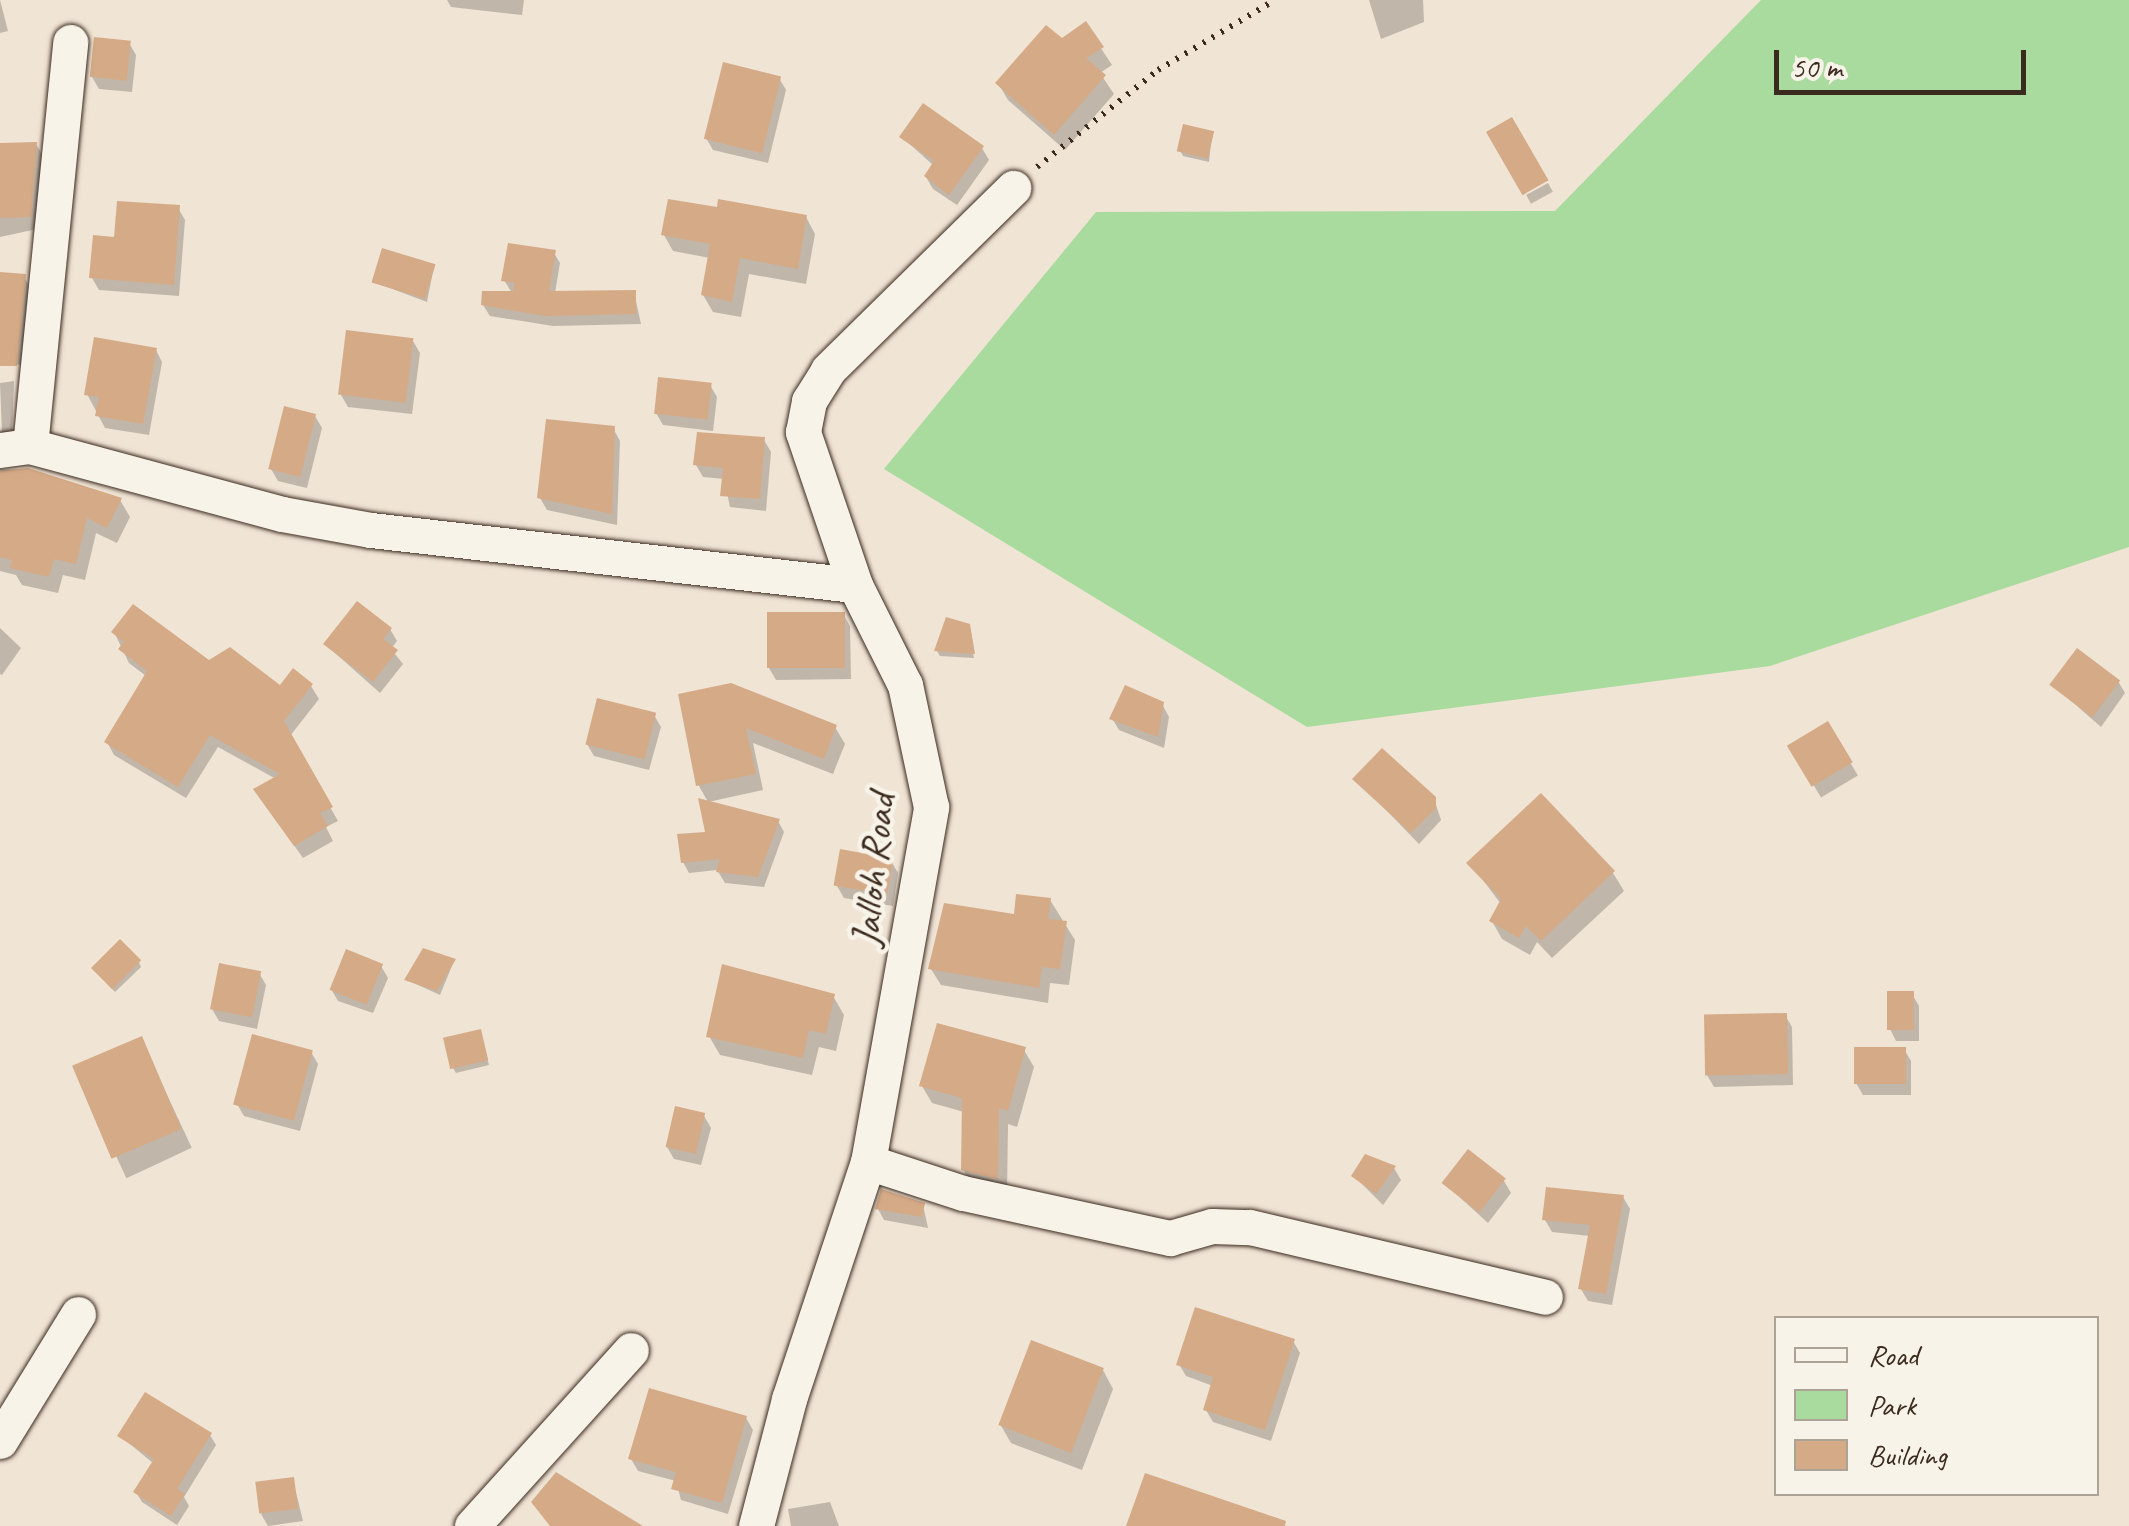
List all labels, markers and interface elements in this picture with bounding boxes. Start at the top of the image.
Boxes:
scale bar [1779,30,2032,92]
text: 50 m [1791,48,1842,86]
street label: Jalloh Road [841,792,905,948]
legend [1774,1316,2099,1496]
text: Road [1868,1336,1918,1374]
text: Park [1868,1386,1916,1424]
text: Building [1868,1436,1947,1474]

